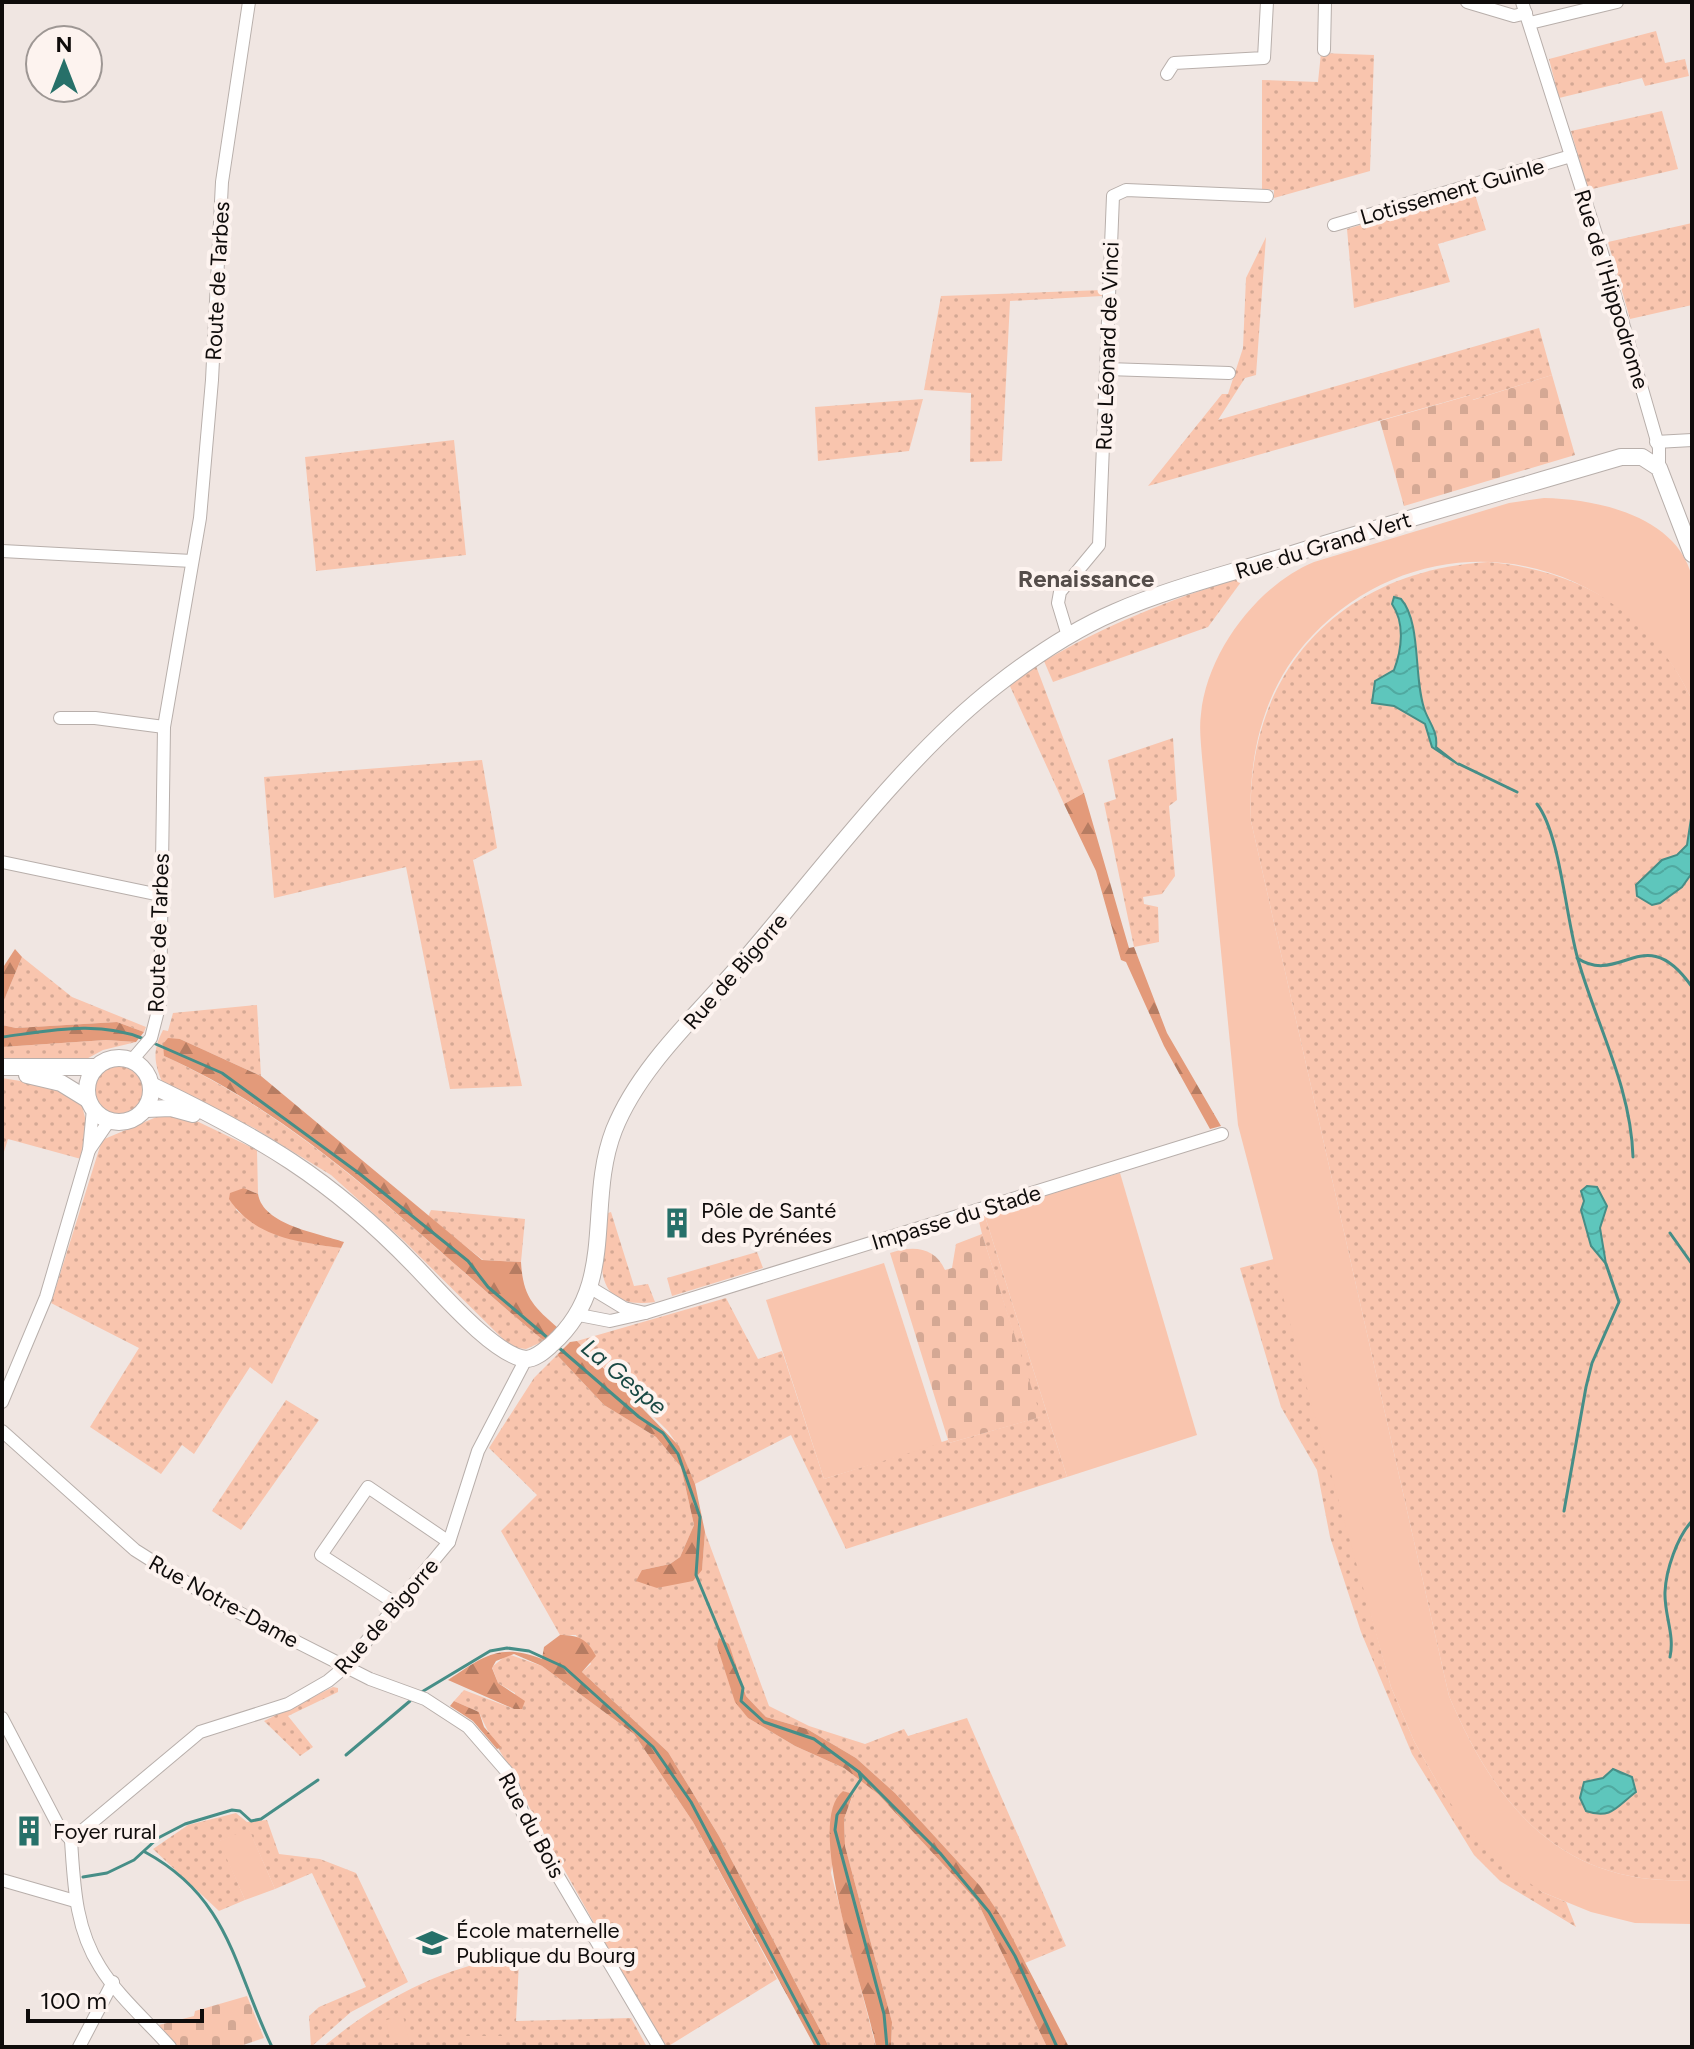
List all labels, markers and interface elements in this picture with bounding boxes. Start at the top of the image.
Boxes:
north arrow [24,24,104,104]
text: N [55,31,73,58]
street label: Lotissement Guinle [1357,152,1547,231]
street label: Rue de l'Hippodrome [1568,186,1655,392]
street label: Route de Tarbes [200,201,235,361]
street label: Rue Léonard de Vinci [1090,241,1125,451]
street label: Rue du Grand Vert [1232,506,1414,585]
district label: Renaissance [1018,564,1154,593]
street label: Route de Tarbes [142,853,175,1013]
street label: Rue de Bigorre [678,908,793,1035]
street label: Impasse du Stade [868,1179,1044,1256]
place label: Pôle de Santé des Pyrénées [701,1197,836,1249]
building icon: Pôle de Santé des Pyrénées [660,1206,694,1240]
water label: La Gespe [576,1333,673,1421]
street label: Rue Notre-Dame [144,1549,303,1654]
street label: Rue de Bigorre [329,1553,444,1680]
street label: Rue du Bois [492,1768,571,1883]
building icon: Foyer rural [12,1814,46,1848]
place label: Foyer rural [53,1818,157,1845]
place label: École maternelle Publique du Bourg [456,1917,636,1969]
school or university icon: École maternelle Publique du Bourg [415,1926,449,1960]
scale bar [28,1973,202,2023]
text: 100 m [40,1986,107,2015]

